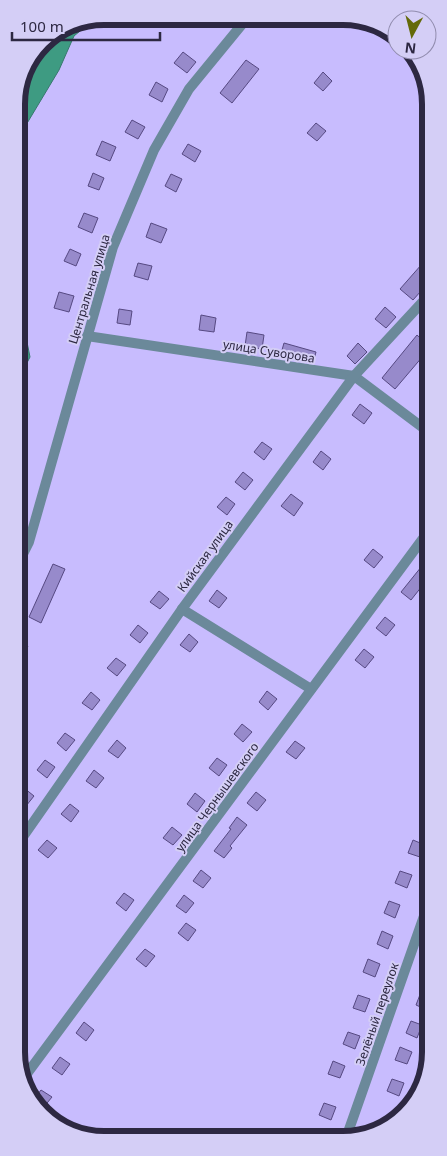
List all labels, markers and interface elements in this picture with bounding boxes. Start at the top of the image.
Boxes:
scale bar [12,10,160,42]
north arrow [387,10,437,60]
text: 100 m [20,16,64,36]
text: N [404,38,417,59]
street label: Центральная улица [64,232,114,346]
street label: улица Суворова [222,335,316,367]
street label: Кийская улица [173,517,237,595]
street label: улица Чернышевского [172,739,262,855]
street label: Зелёный переулок [351,960,403,1068]

